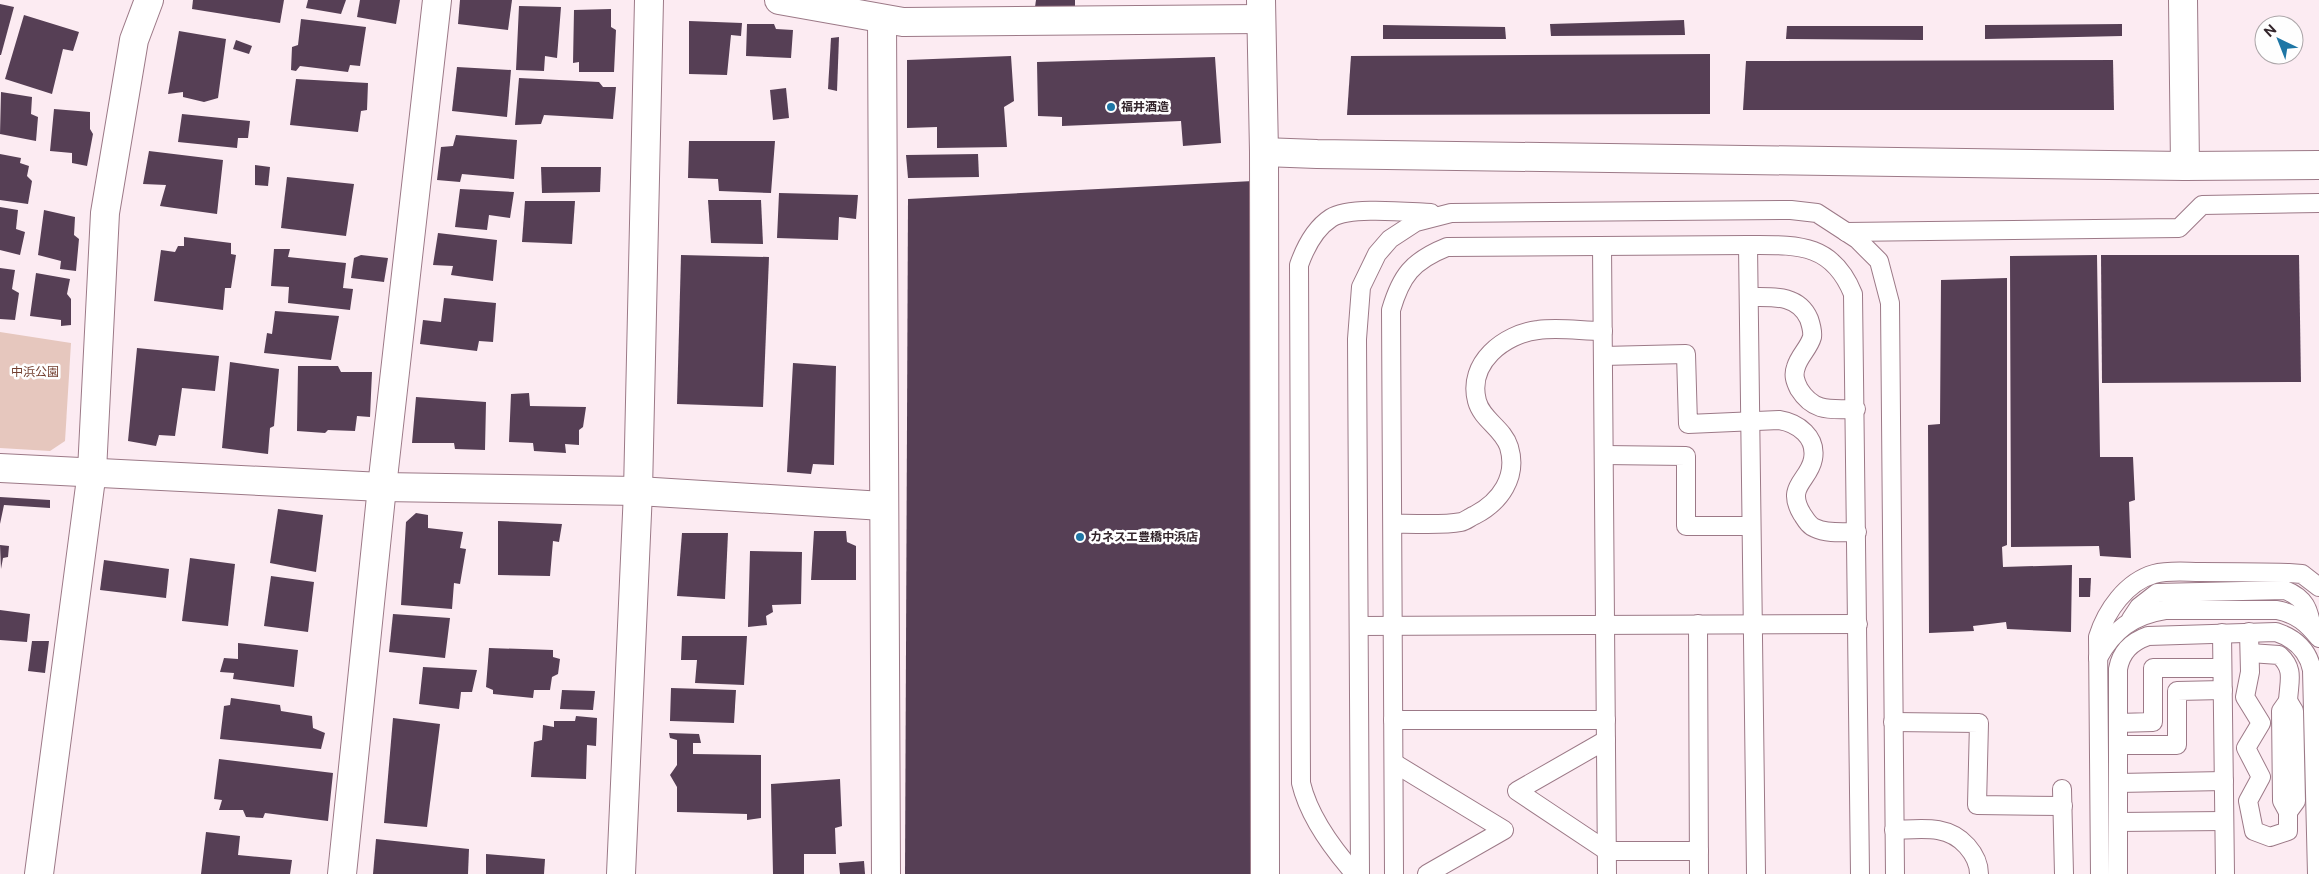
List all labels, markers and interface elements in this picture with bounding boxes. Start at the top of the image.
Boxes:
north arrow [2254,15,2304,65]
text: N [2261,21,2280,40]
place label: 福井酒造 [1121,100,1169,114]
marker: 福井酒造 [1105,101,1117,113]
park label: 中浜公園 [11,365,59,379]
place label: カネスエ豊橋中浜店 [1090,530,1198,544]
marker: カネスエ豊橋中浜店 [1074,531,1086,543]

